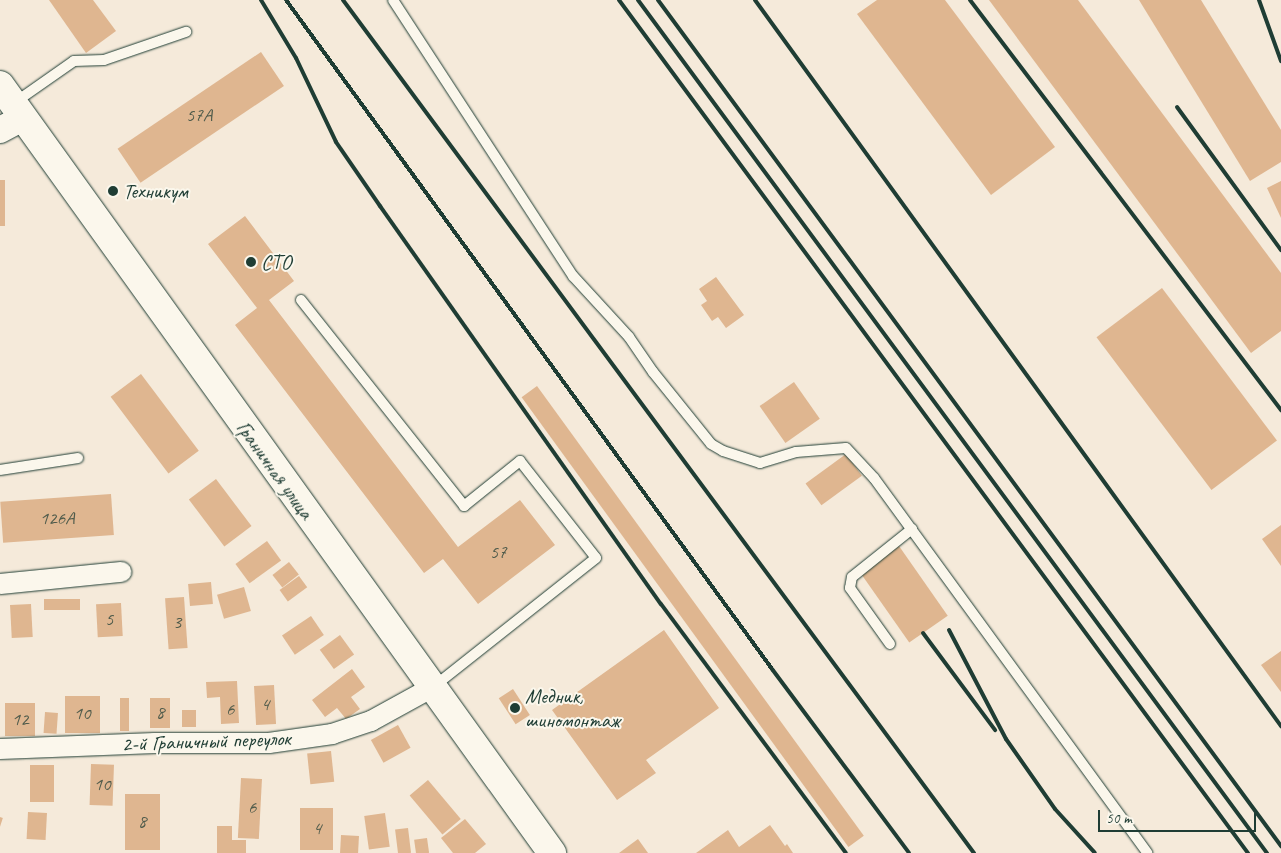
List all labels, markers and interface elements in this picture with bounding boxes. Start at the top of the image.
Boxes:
house number: 57А [186,105,212,127]
place label: Техникум [123,178,188,204]
marker: Техникум [107,185,119,197]
place label: СТО [261,249,291,275]
marker: СТО [245,256,257,268]
street label: Граничная улица [230,415,320,525]
house number: 126А [39,508,75,530]
house number: 57 [489,542,507,564]
house number: 5 [105,609,113,631]
house number: 3 [173,612,181,634]
place label: Медник, шиномонтаж [525,683,619,733]
house number: 4 [261,694,269,716]
house number: 6 [226,699,234,721]
house number: 8 [156,702,164,724]
marker: Медник, шиномонтаж [509,702,521,714]
house number: 10 [73,703,91,725]
house number: 12 [11,709,29,731]
street label: 2-й Граничный переулок [121,725,291,757]
house number: 10 [93,774,111,796]
house number: 6 [248,797,256,819]
scale bar [1101,800,1258,832]
text: 50 m [1106,809,1132,828]
house number: 8 [138,811,146,833]
house number: 4 [313,818,321,840]

